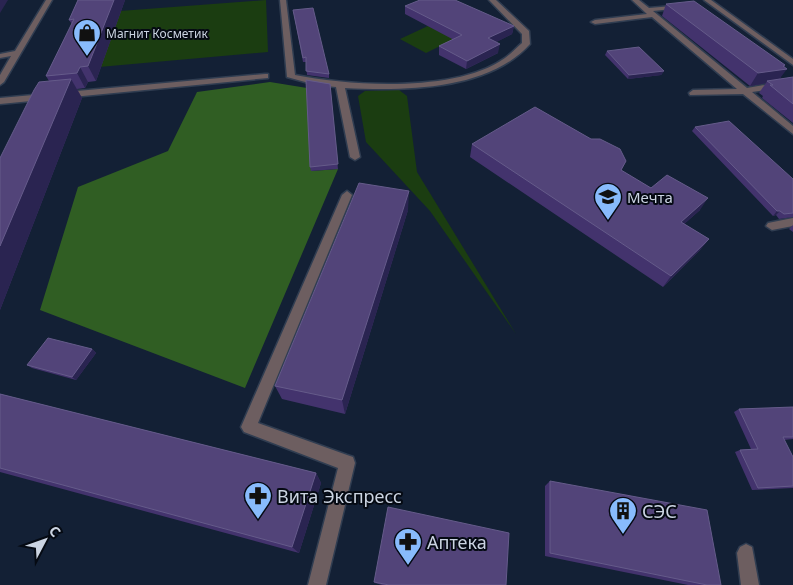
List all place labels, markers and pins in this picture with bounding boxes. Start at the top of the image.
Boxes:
shop icon: Магнит Косметик [72,18,102,57]
place label: Магнит Косметик [106,25,208,42]
school or university icon: Мечта [593,182,623,221]
place label: Мечта [627,187,673,207]
pharmacy icon: Вита Экспресс [243,481,273,520]
place label: Вита Экспресс [277,484,402,508]
building icon: СЭС [608,496,638,535]
place label: СЭС [642,499,677,523]
pharmacy icon: Аптека [393,527,423,566]
place label: Аптека [427,530,487,554]

